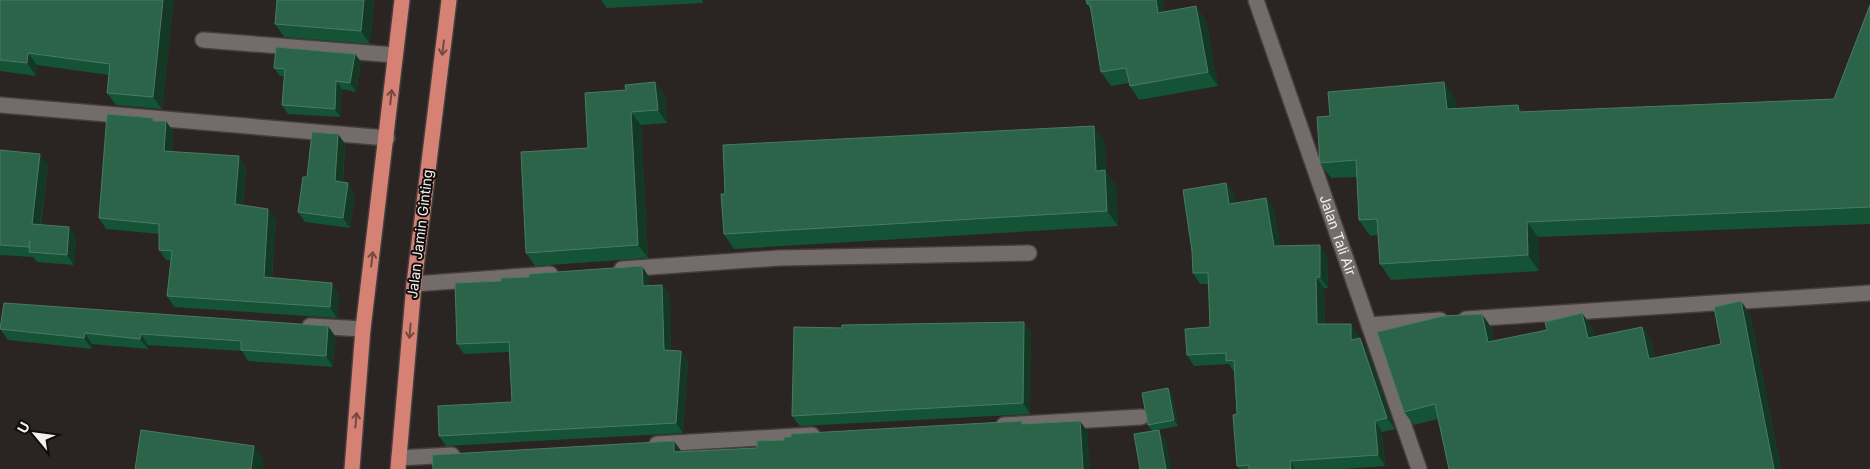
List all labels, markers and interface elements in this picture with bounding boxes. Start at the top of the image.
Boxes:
one-way arrow [438,40,448,56]
one-way arrow [386,90,396,106]
street label: Jalan Jamin Ginting [403,168,436,299]
street label: Jalan Tali Air [1316,192,1360,278]
one-way arrow [367,251,377,267]
one-way arrow [405,323,415,339]
north arrow [10,409,60,459]
one-way arrow [351,413,361,429]
text: U [13,419,33,436]

